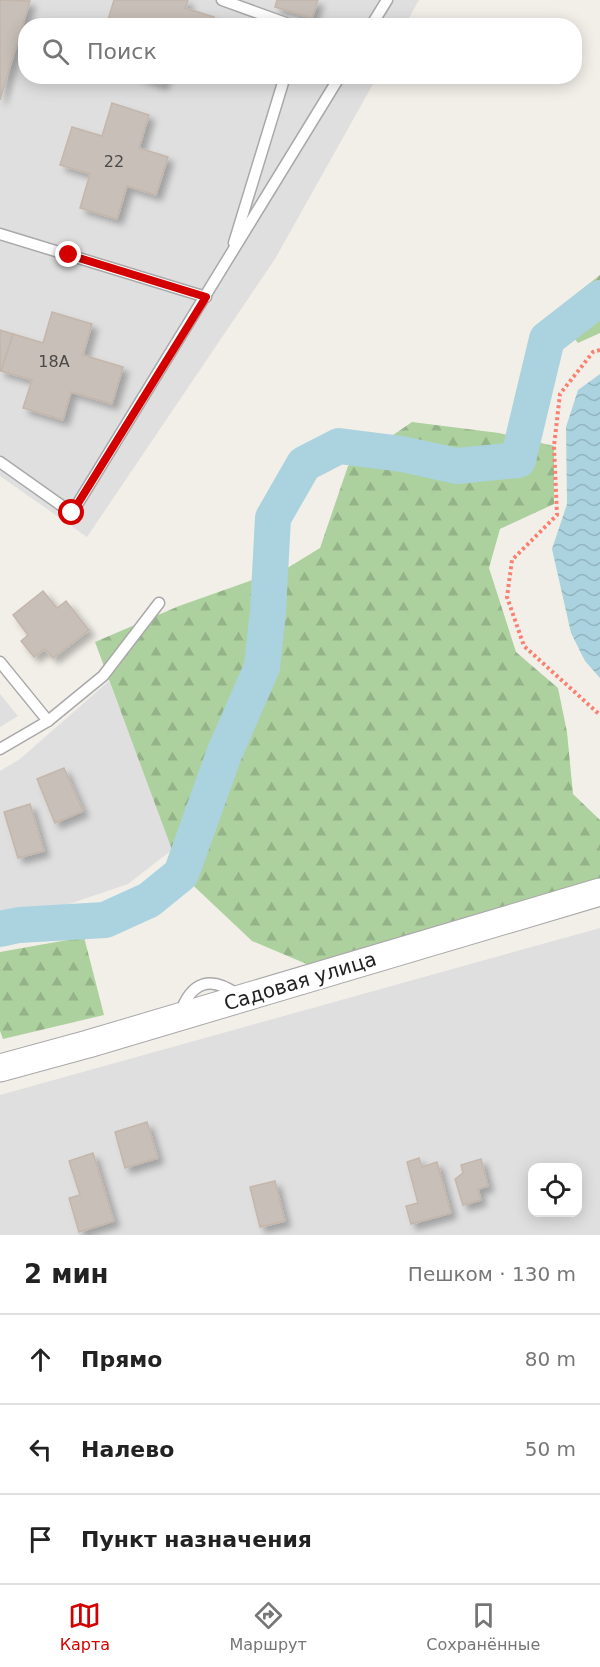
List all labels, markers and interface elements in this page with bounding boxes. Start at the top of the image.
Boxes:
search box [18,18,582,84]
icon: search [39,35,72,68]
text: Поиск [87,39,157,64]
house number: 22 [104,152,124,171]
route end [55,241,81,267]
house number: 18А [38,352,70,371]
route start [58,499,84,525]
street label: Садовая улица [221,946,379,1016]
map controls [528,1163,582,1217]
button: locate [528,1163,582,1217]
text: 2 мин [24,1259,109,1289]
text: Пешком · 130 m [408,1262,576,1286]
icon: ahead [24,1343,57,1376]
text: Прямо [81,1347,162,1372]
text: 80 m [525,1347,576,1371]
icon: left [24,1433,57,1466]
text: Налево [81,1437,174,1462]
text: 50 m [525,1437,576,1461]
icon: arrive [24,1523,57,1556]
text: Пункт назначения [81,1527,312,1552]
tab: Карта [60,1599,110,1654]
tab: Маршрут [229,1599,307,1654]
tab: Сохранённые [426,1599,540,1654]

